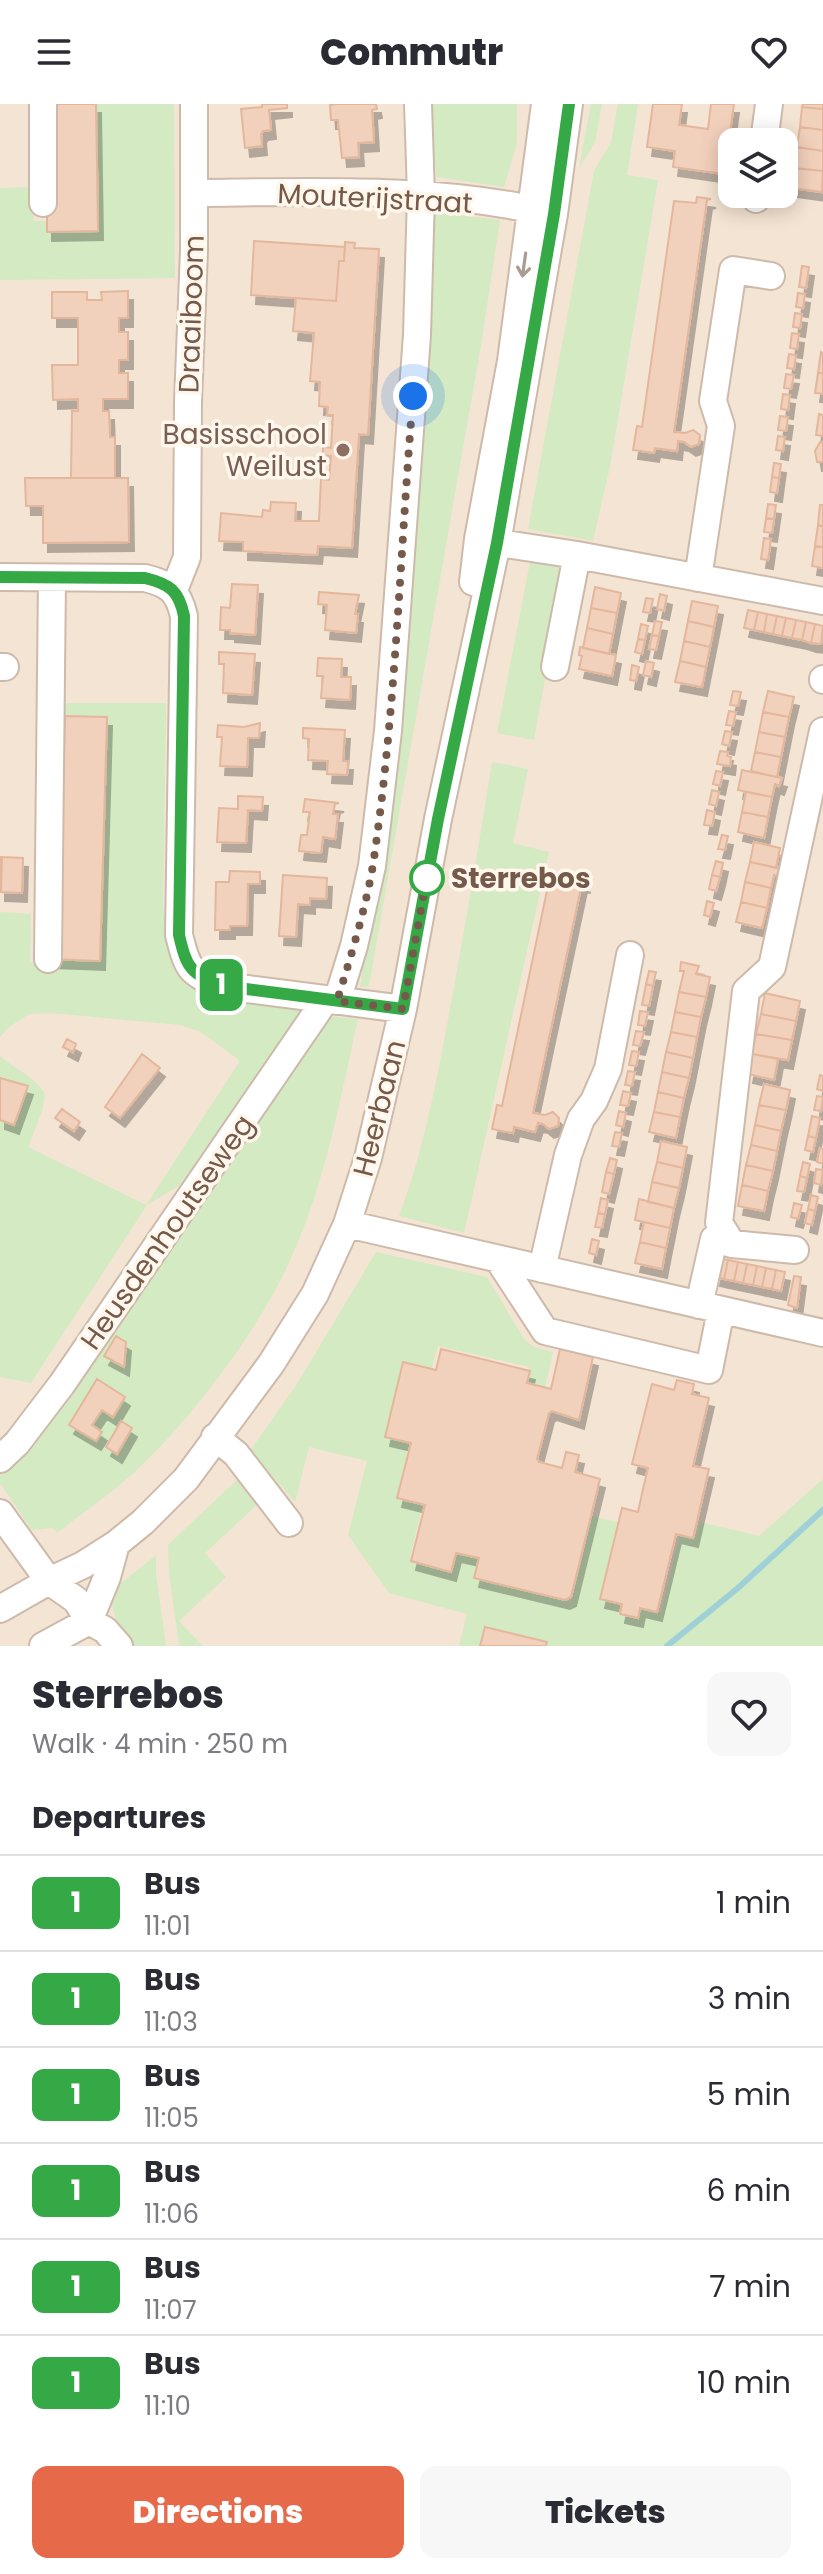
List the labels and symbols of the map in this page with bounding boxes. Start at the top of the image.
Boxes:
street label: Mouterijstraat [277,174,473,223]
street label: Draaiboom [169,234,214,394]
one-way arrow [517,251,532,278]
your location [393,376,433,416]
place label: Basisschool Weilust [163,415,327,486]
marker: Basisschool Weilust [334,441,352,459]
place label: Sterrebos [451,859,591,898]
marker: Sterrebos [410,861,444,895]
line badge: 1 [195,959,247,1011]
street label: Heerbaan [344,1036,415,1180]
street label: Heusdenhoutseweg [72,1107,263,1358]

